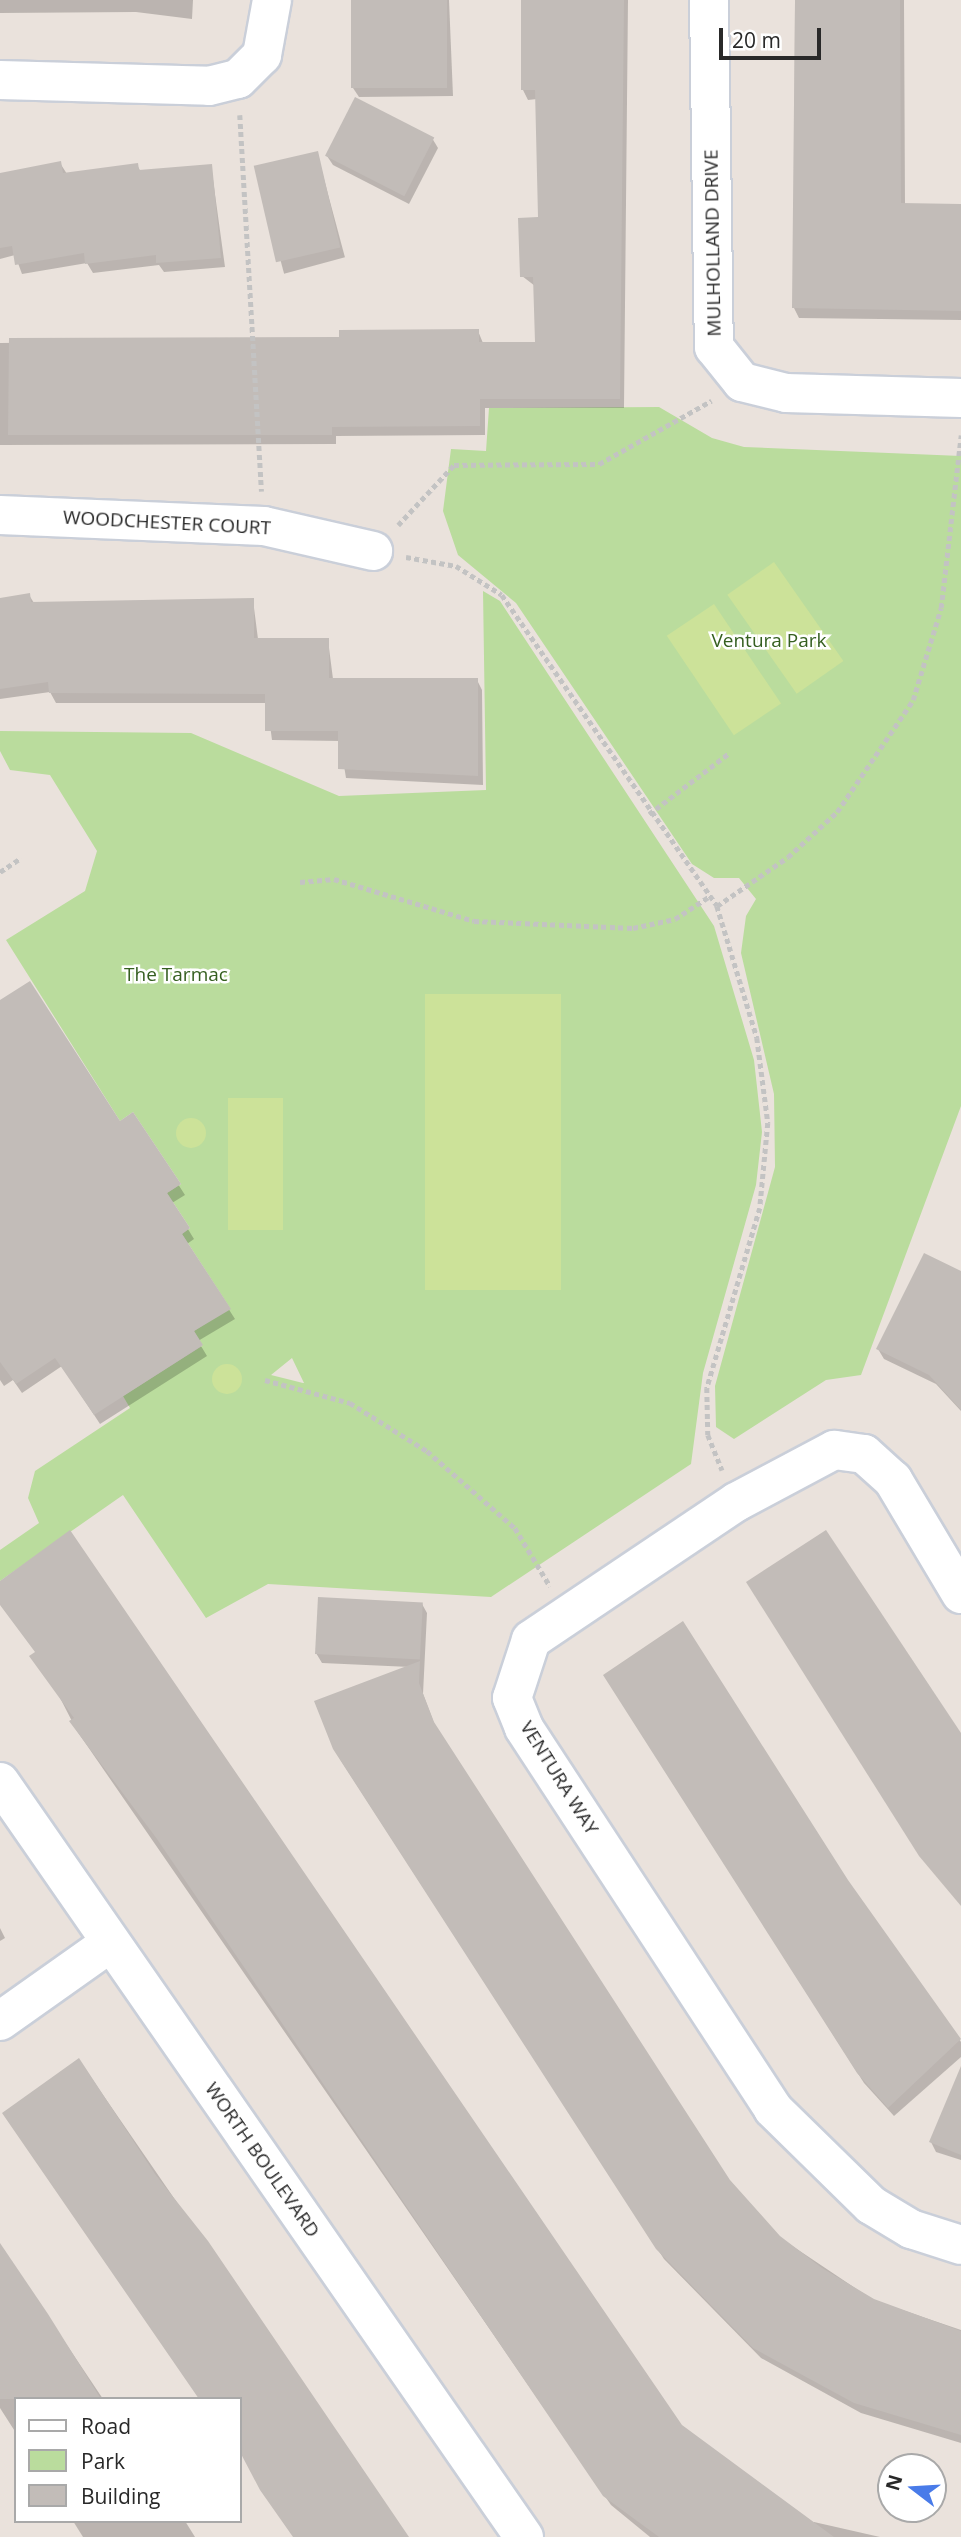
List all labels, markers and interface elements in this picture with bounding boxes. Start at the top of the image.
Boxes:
scale bar [723,14,824,58]
text: 20 m [732,26,781,54]
street label: MULHOLLAND DRIVE [700,149,726,337]
street label: WOODCHESTER COURT [62,506,272,540]
park label: Ventura Park [711,630,827,652]
park label: The Tarmac [124,964,228,986]
street label: VENTURA WAY [515,1717,603,1839]
street label: WORTH BOULEVARD [200,2078,324,2242]
legend [14,2397,242,2523]
text: Road [81,2412,131,2440]
text: Park [81,2447,125,2475]
north arrow [877,2453,947,2523]
text: N [879,2471,909,2494]
text: Building [81,2482,160,2510]

